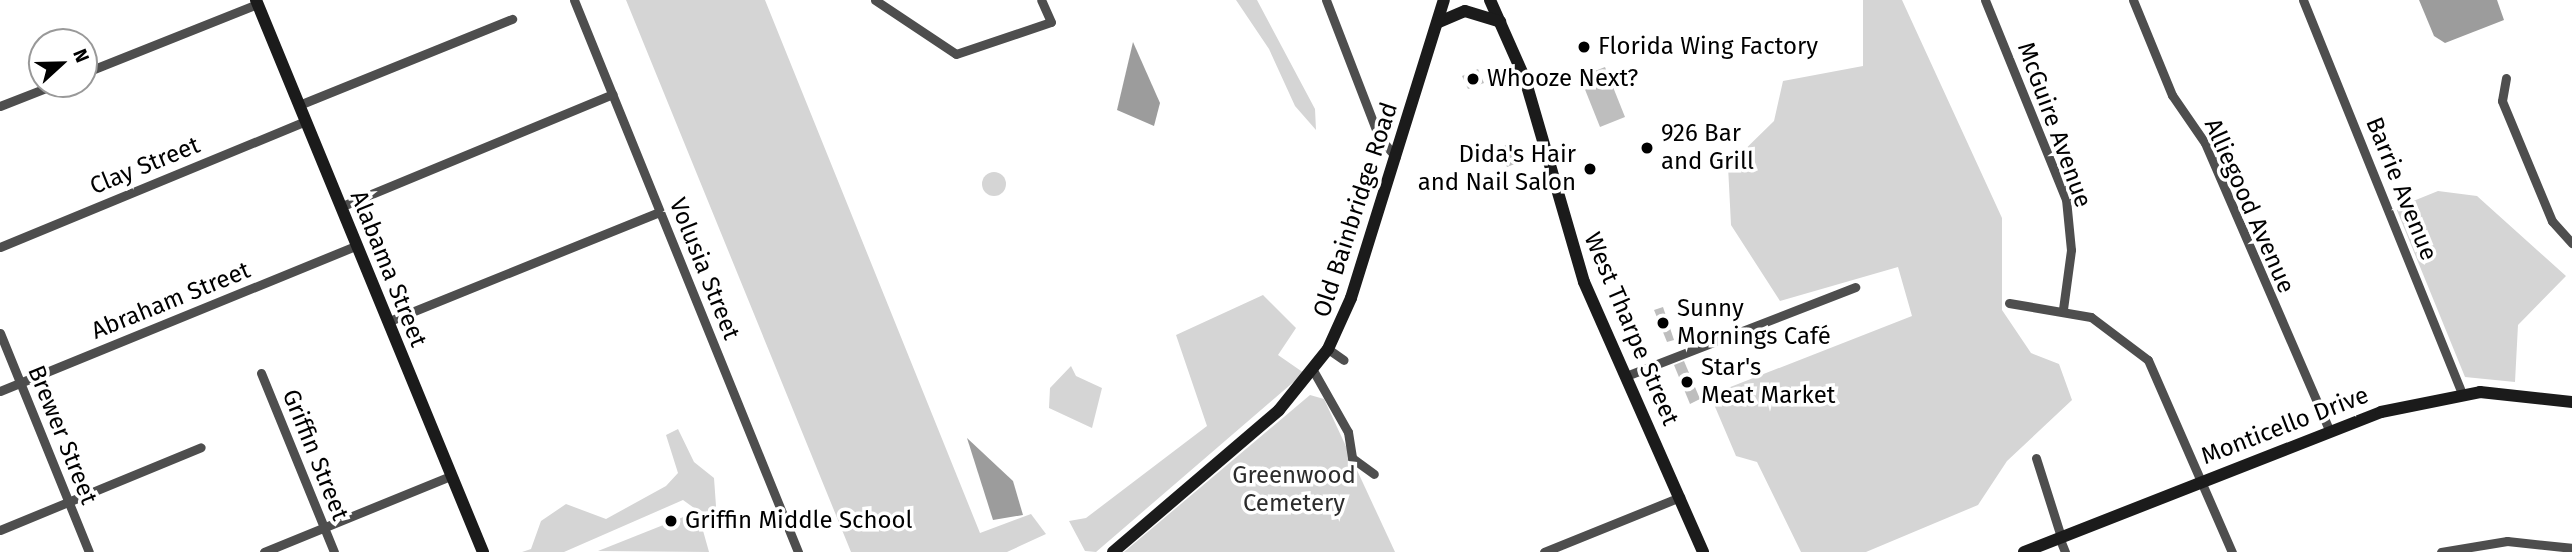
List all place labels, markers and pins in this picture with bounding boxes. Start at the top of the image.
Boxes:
place label: Florida Wing Factory [1598,33,1818,61]
marker: Florida Wing Factory [1576,39,1592,55]
place label: Whooze Next? [1487,65,1638,93]
marker: Whooze Next? [1465,71,1481,87]
place label: 926 Bar and Grill [1661,120,1754,176]
marker: 926 Bar and Grill [1639,140,1655,156]
place label: Dida's Hair and Nail Salon [1418,141,1576,197]
marker: Dida's Hair and Nail Salon [1582,161,1598,177]
place label: Sunny Mornings Café [1677,295,1831,351]
marker: Sunny Mornings Café [1655,315,1671,331]
place label: Star's Meat Market [1701,354,1835,410]
marker: Star's Meat Market [1679,374,1695,390]
place label: Griffin Middle School [685,507,913,535]
marker: Griffin Middle School [663,513,679,529]

